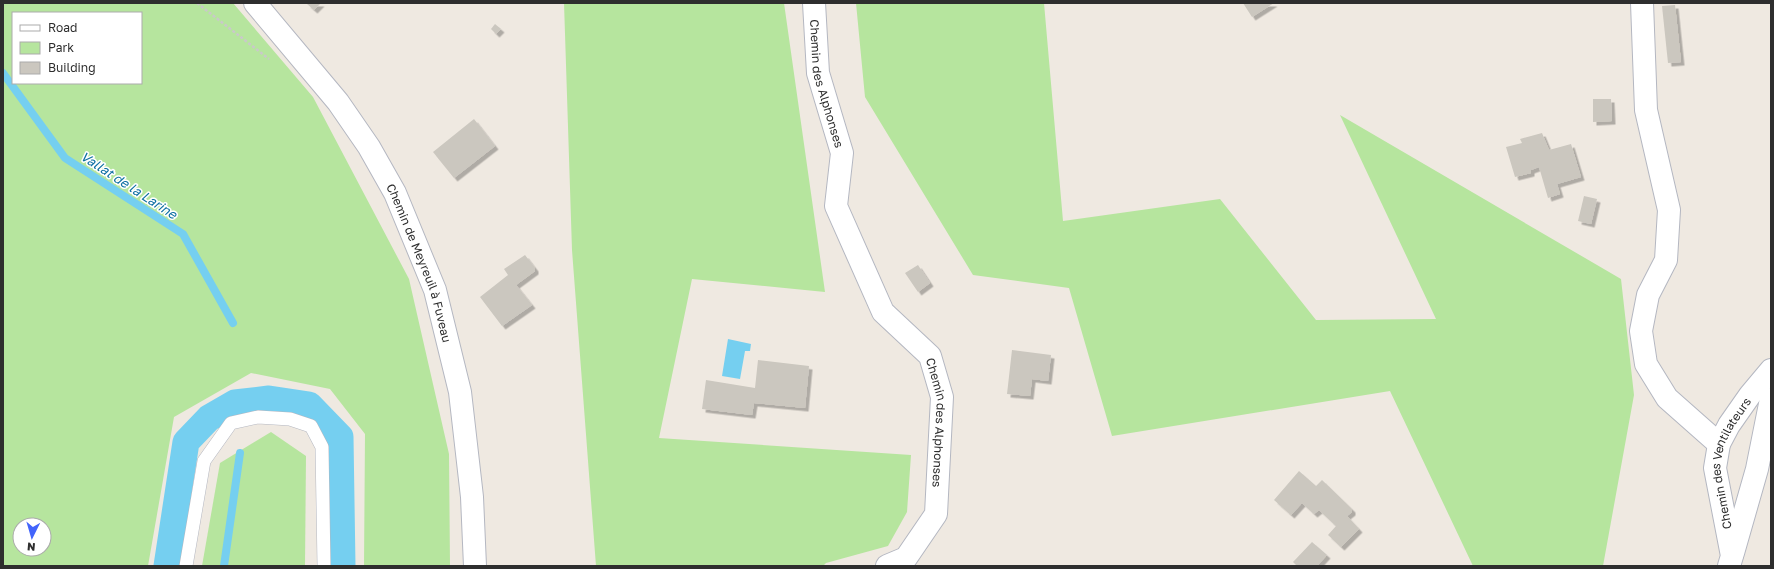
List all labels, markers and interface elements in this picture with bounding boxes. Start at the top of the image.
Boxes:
legend [12,12,142,84]
street label: Chemin des Alphonses [807,19,847,149]
text: Road [48,20,77,35]
text: Park [48,40,74,55]
text: Building [48,60,96,75]
water label: Vallat de la Larine [78,148,181,223]
street label: Chemin de Meyreuil à Fuveau [384,181,455,344]
street label: Chemin des Alphonses [923,356,950,488]
street label: Chemin des Ventilateurs [1707,394,1754,531]
north arrow [12,517,52,557]
text: N [26,541,36,554]

